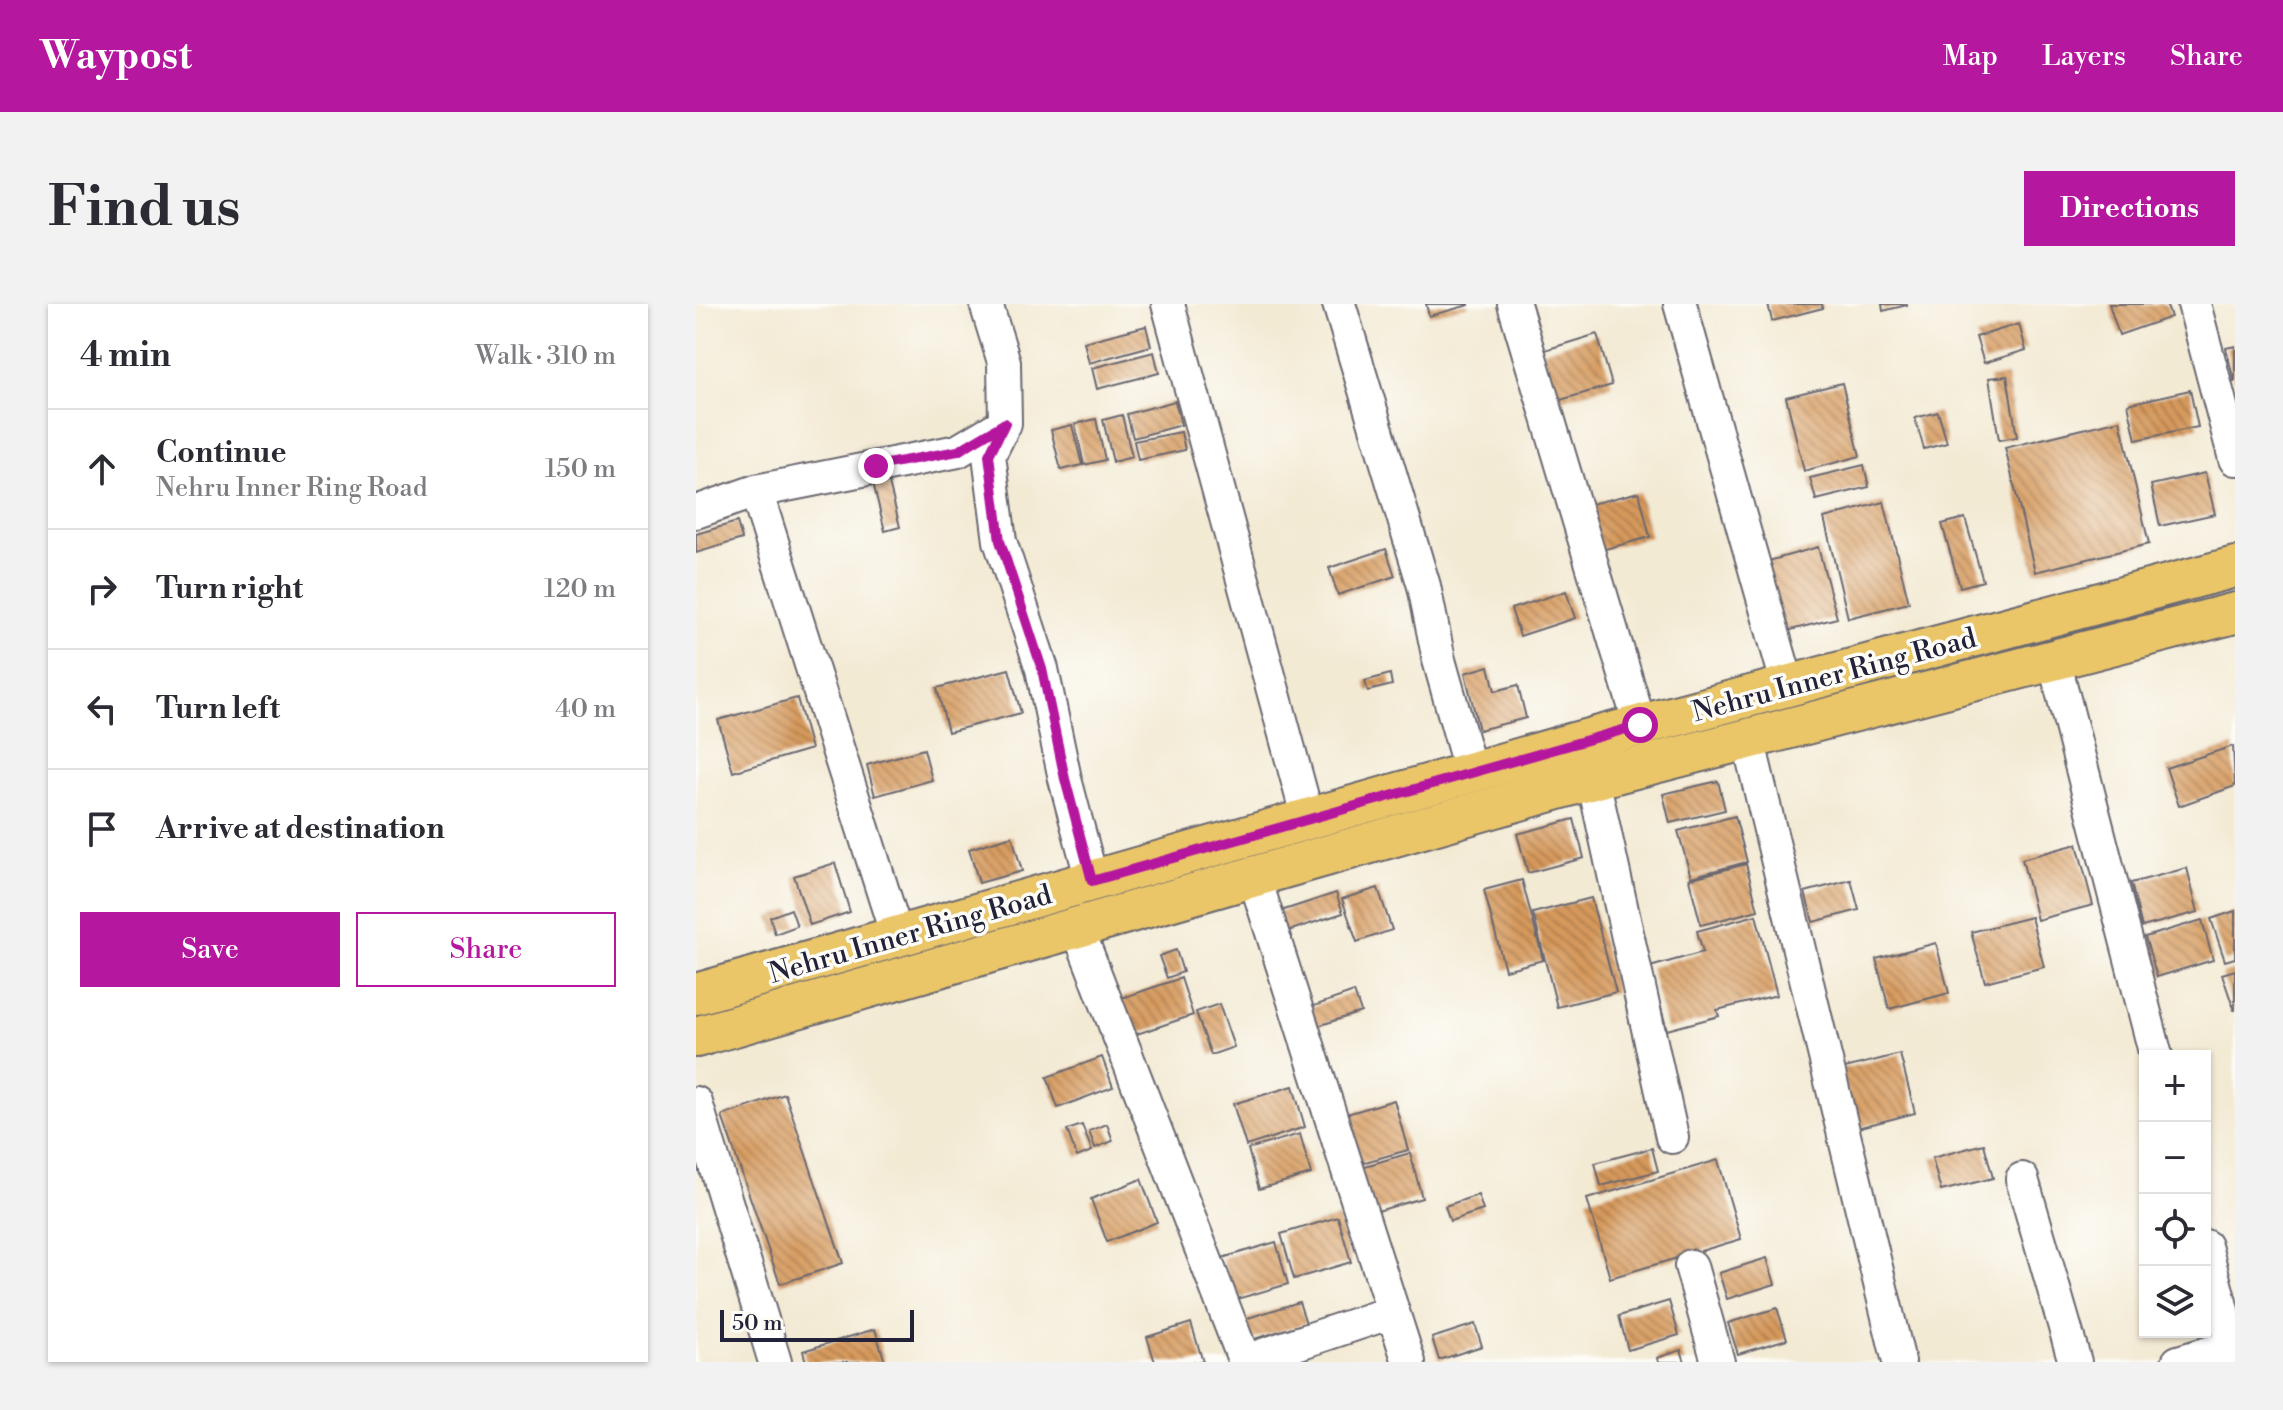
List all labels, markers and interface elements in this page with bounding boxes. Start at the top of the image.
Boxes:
text: Waypost [40,33,192,80]
text: Map [1943,39,1998,74]
text: Layers [2042,39,2126,74]
text: Share [2170,39,2243,74]
button: Directions [2024,171,2235,246]
text: Find us [48,173,241,243]
text: 4 min [80,335,171,377]
text: Walk · 310 m [475,340,616,372]
text: Continue [156,434,287,472]
icon: ahead [80,447,124,491]
route end [858,448,894,484]
text: 150 m [545,453,616,485]
text: Nehru Inner Ring Road [156,472,428,504]
icon: right [80,567,124,611]
text: Turn right [156,570,303,608]
text: 120 m [544,573,616,605]
street label: Nehru Inner Ring Road [1689,621,1980,730]
icon: left [80,687,124,731]
text: Turn left [156,690,280,728]
text: 40 m [555,693,616,725]
route start [1622,707,1658,743]
icon: arrive [80,807,124,851]
text: Arrive at destination [156,810,445,848]
street label: Nehru Inner Ring Road [765,877,1056,992]
button: Save [80,912,340,987]
button: Share [356,912,616,987]
map controls [2139,1050,2211,1338]
button: + [2139,1050,2211,1122]
button: − [2139,1122,2211,1194]
button: locate [2139,1194,2211,1266]
button: layers [2139,1266,2211,1338]
scale bar [720,1306,914,1342]
text: 50 m [732,1310,783,1337]

